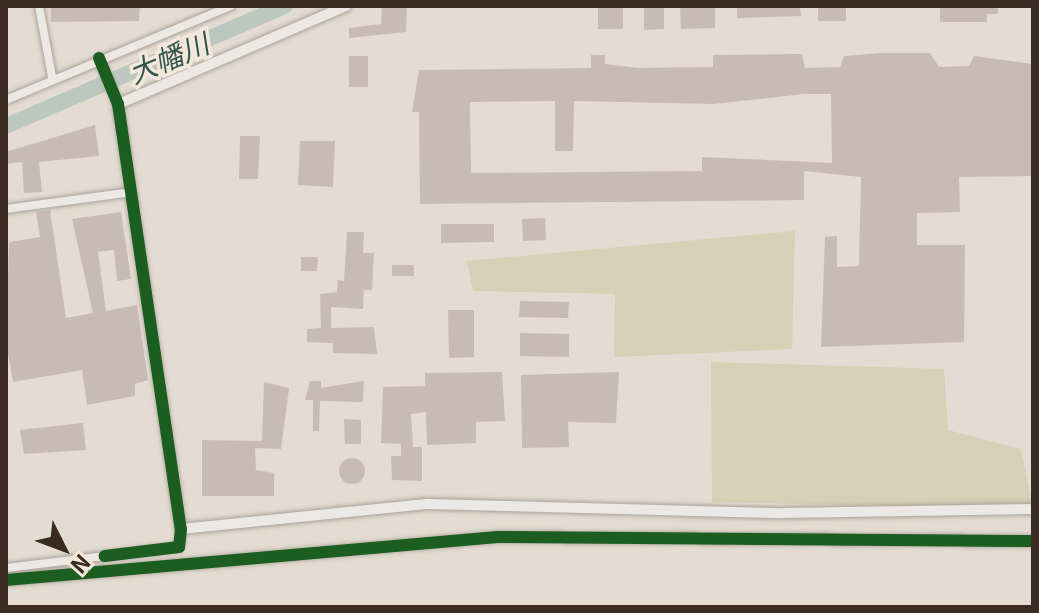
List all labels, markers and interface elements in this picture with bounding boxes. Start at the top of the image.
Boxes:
water label: 大幡川 [123,25,213,89]
north arrow [24,509,104,589]
text: N [64,548,99,582]

